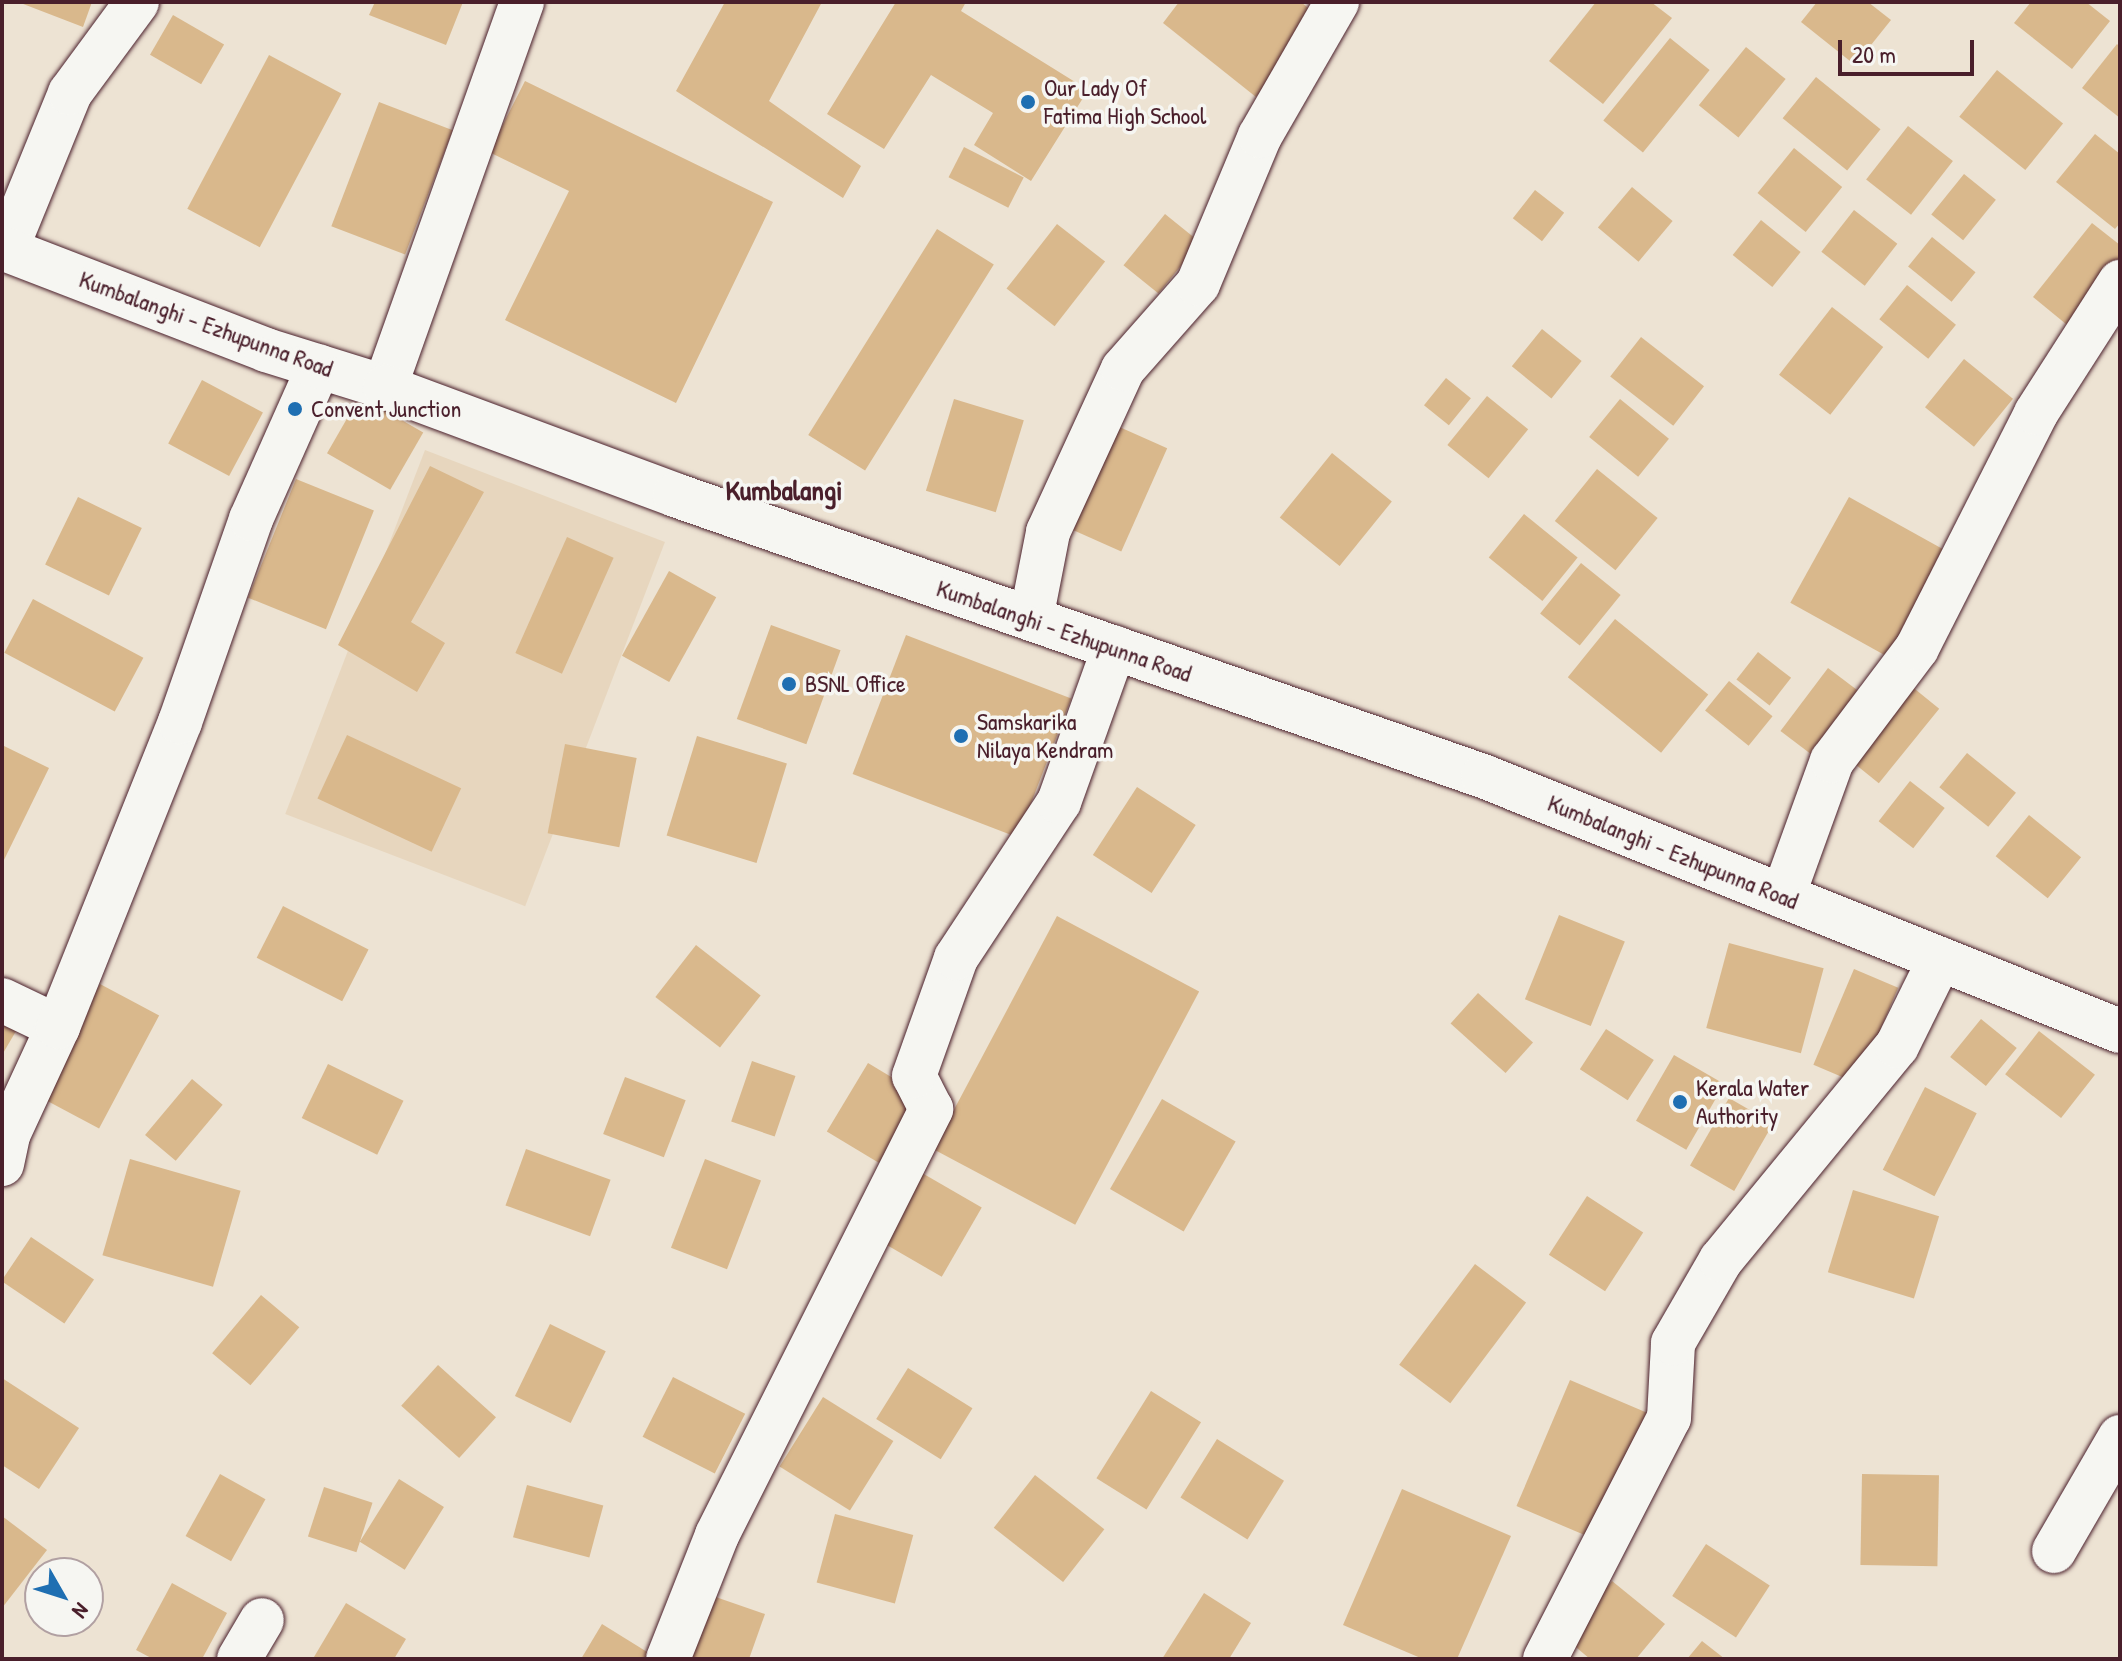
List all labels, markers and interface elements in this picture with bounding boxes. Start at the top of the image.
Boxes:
scale bar [1842,24,1978,74]
text: 20 m [1852,38,1896,70]
place label: Our Lady Of Fatima High School [1044,74,1206,130]
marker: Our Lady Of Fatima High School [1019,93,1037,111]
street label: Kumbalanghi - Ezhupunna Road [75,265,337,383]
place label: Convent Junction [311,395,461,423]
marker: Convent Junction [286,400,304,418]
district label: Kumbalangi [725,473,843,507]
street label: Kumbalanghi - Ezhupunna Road [933,574,1195,688]
place label: BSNL Office [805,670,906,698]
marker: BSNL Office [780,675,798,693]
place label: Samskarika Nilaya Kendram [977,708,1113,764]
marker: Samskarika Nilaya Kendram [952,727,970,745]
street label: Kumbalanghi - Ezhupunna Road [1544,789,1802,915]
place label: Kerala Water Authority [1696,1074,1809,1130]
marker: Kerala Water Authority [1671,1093,1689,1111]
north arrow [24,1557,104,1637]
text: N [66,1597,96,1625]

